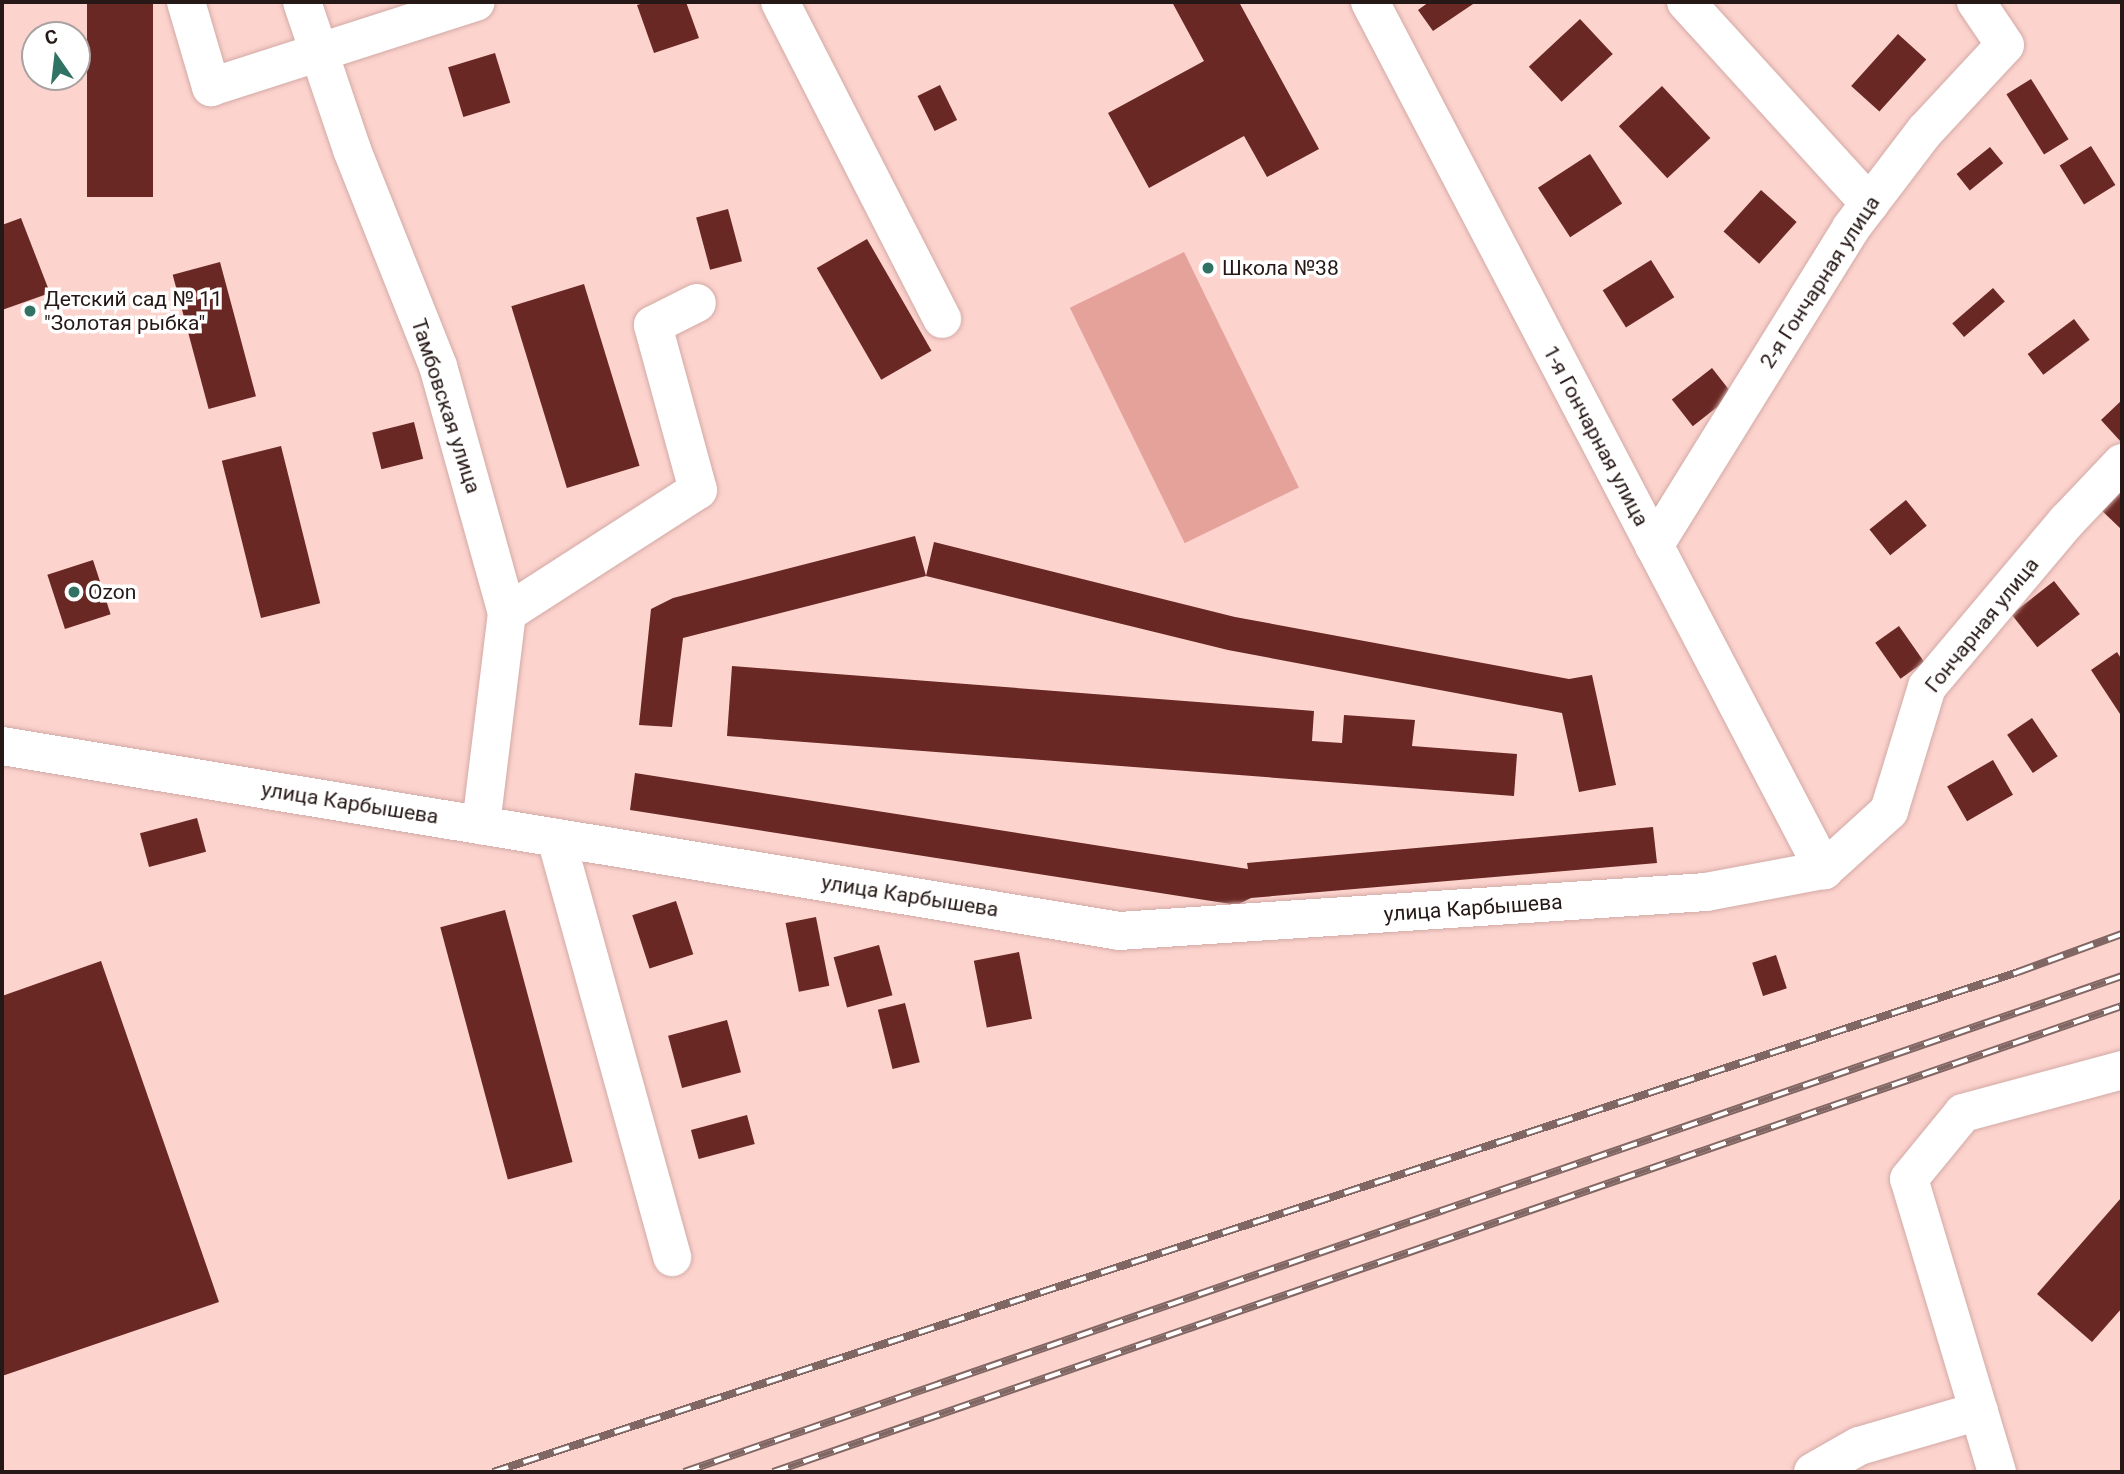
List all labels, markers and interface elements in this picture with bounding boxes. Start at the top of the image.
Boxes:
north arrow [21,21,91,91]
text: С [42,24,60,50]
street label: 2-я Гончарная улица [1755,191,1885,373]
place label: Школа №38 [1222,255,1339,281]
marker: Школа №38 [1200,260,1216,276]
place label: Детский сад № 11 "Золотая рыбка" [44,286,223,336]
marker: Детский сад № 11 "Золотая рыбка" [22,303,38,319]
street label: Тамбовская улица [406,316,486,496]
street label: 1-я Гончарная улица [1538,341,1654,531]
street label: Гончарная улица [1920,552,2044,698]
place label: Ozon [88,579,136,605]
marker: Ozon [66,584,82,600]
street label: улица Карбышева [260,777,440,829]
street label: улица Карбышева [820,870,1000,922]
street label: улица Карбышева [1383,889,1563,927]

